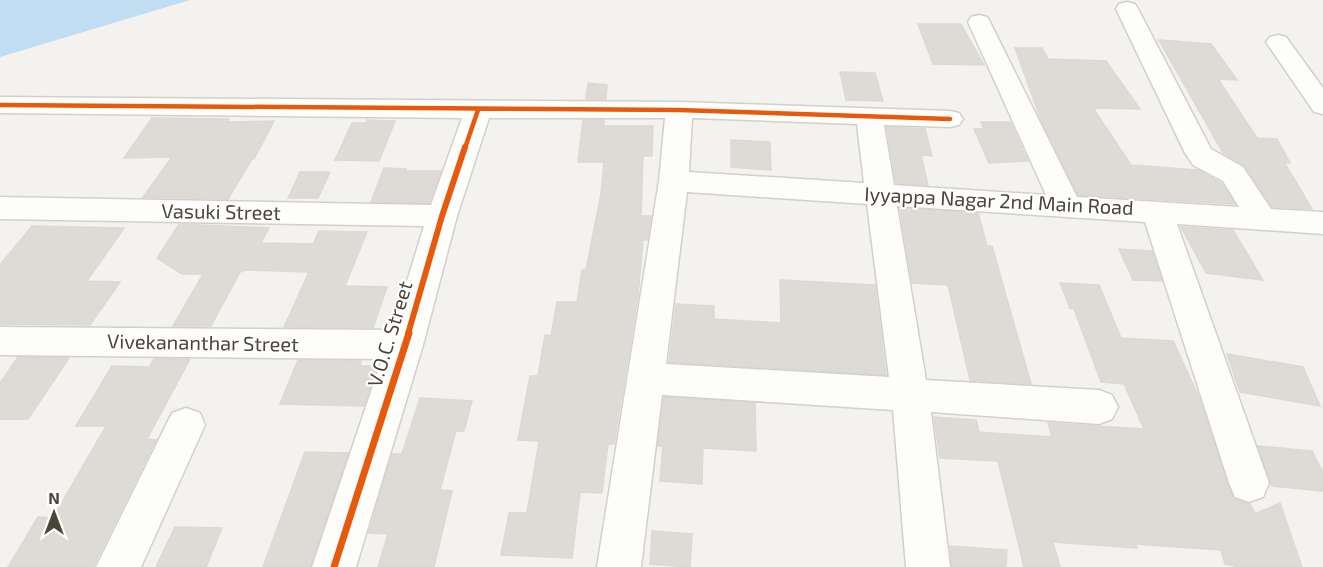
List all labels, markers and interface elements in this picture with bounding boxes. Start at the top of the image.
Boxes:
street label: Iyyappa Nagar 2nd Main Road [864,181,1134,219]
street label: Vasuki Street [161,198,281,224]
street label: V.O.C. Street [362,277,417,390]
street label: Vivekananthar Street [107,328,299,356]
north arrow [24,483,84,543]
text: N [48,488,60,507]

